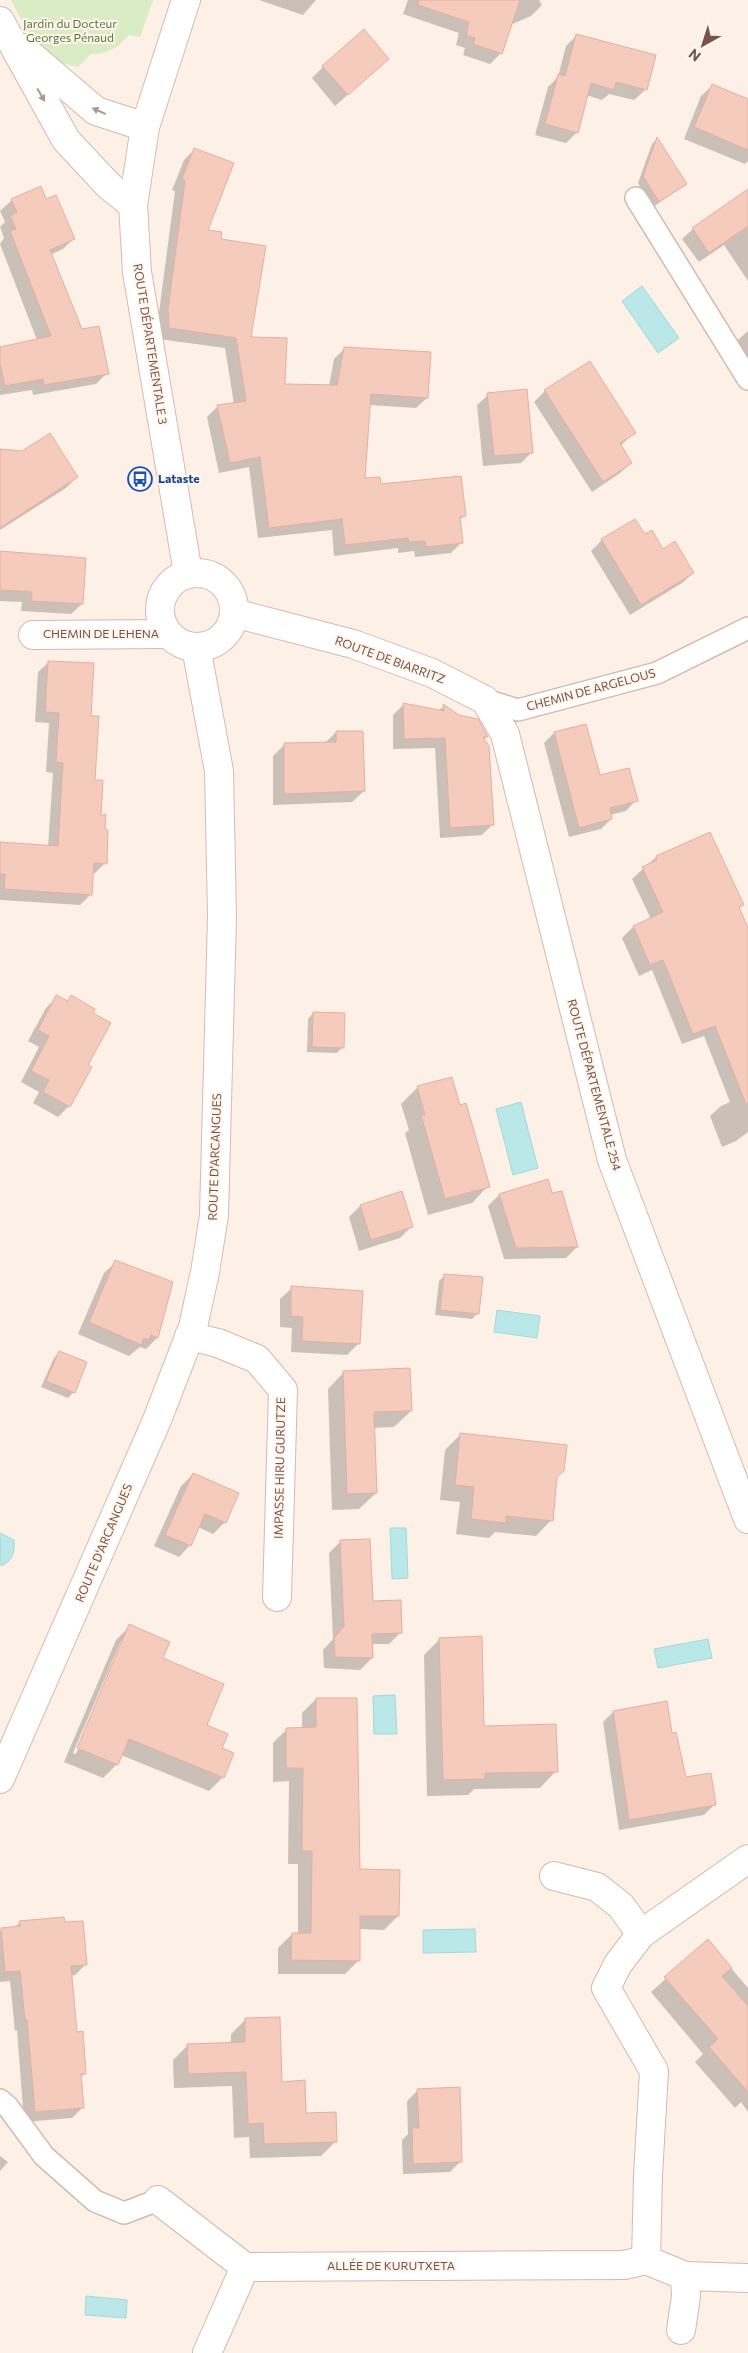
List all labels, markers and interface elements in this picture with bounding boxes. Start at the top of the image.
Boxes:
park label: Jardin du Docteur Georges Pénaud [23,16,117,44]
north arrow [678,20,728,70]
text: N [685,46,704,65]
one-way arrow [36,88,45,101]
one-way arrow [92,107,106,115]
street label: ROUTE DÉPARTEMENTALE 3 [131,262,171,426]
bus stop icon: Lataste [127,466,153,492]
place label: Lataste [158,471,200,485]
street label: CHEMIN DE LEHENA [43,626,159,640]
street label: ROUTE DE BIARRITZ [333,633,447,686]
street label: CHEMIN DE ARGELOUS [525,665,657,713]
street label: ROUTE DÉPARTEMENTALE 254 [565,997,625,1172]
street label: ROUTE D'ARCANGUES [205,1093,223,1221]
street label: IMPASSE HIRU GURUTZE [271,1397,287,1539]
street label: ROUTE D'ARCANGUES [72,1481,134,1604]
street label: ALLÉE DE KURUTXETA [327,2258,455,2272]

